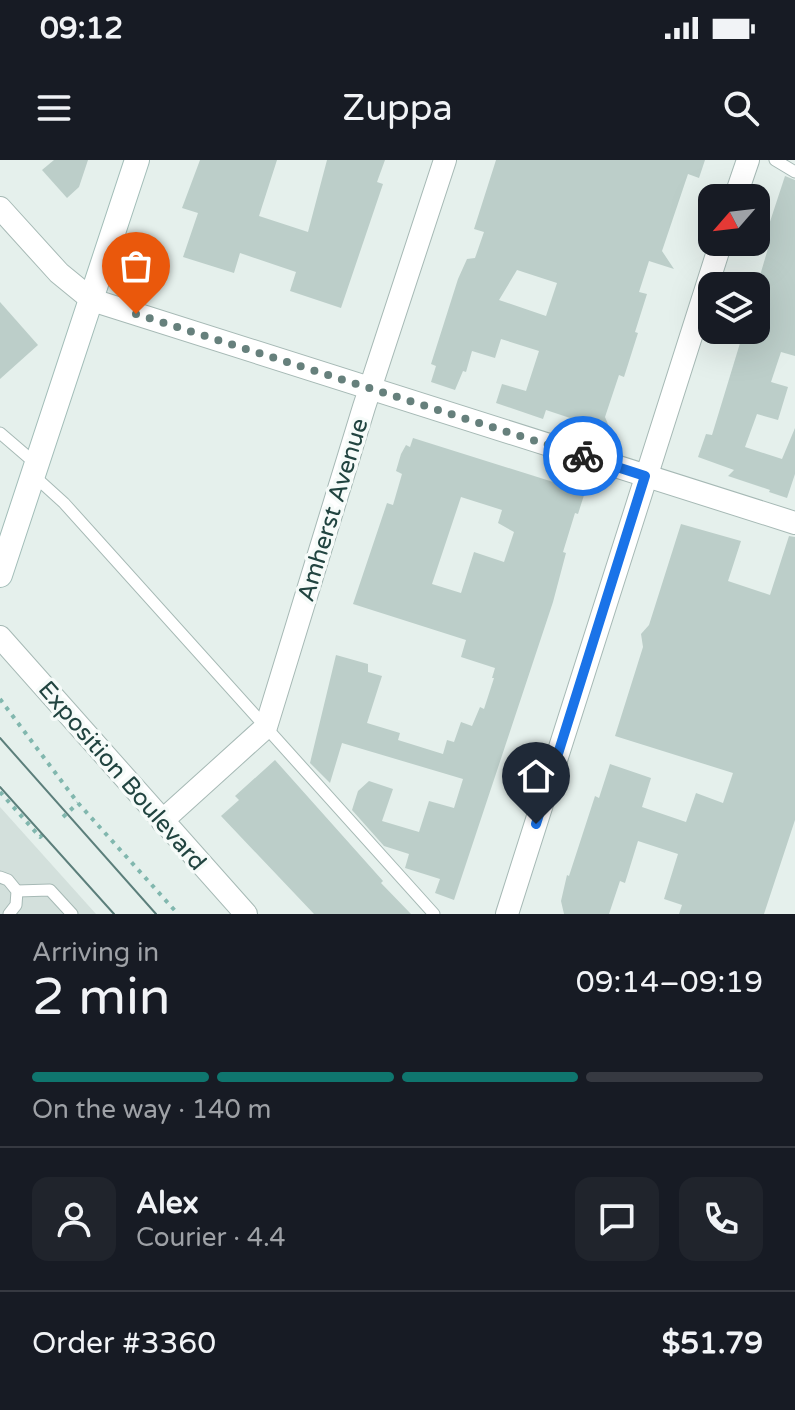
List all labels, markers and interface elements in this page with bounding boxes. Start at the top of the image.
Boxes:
text: 09:12 [40,10,123,47]
icon: menu [32,86,76,130]
icon: search [719,86,763,130]
text: Zuppa [342,87,453,130]
north arrow [698,184,770,256]
map controls [698,184,770,344]
pin [102,232,170,314]
icon: bag [114,244,158,288]
button: layers [698,272,770,344]
street label: Amherst Avenue [291,415,375,605]
courier [543,416,623,496]
icon: bike [561,434,605,478]
street label: Exposition Boulevard [32,675,212,877]
pin [502,742,570,824]
icon: home [514,754,558,798]
text: Arriving in [32,937,159,968]
text: 09:14–09:19 [576,964,763,1001]
text: 2 min [32,966,171,1029]
text: On the way · 140 m [32,1094,271,1125]
button: person [32,1177,116,1261]
button: chat [575,1177,659,1261]
button: phone [679,1177,763,1261]
text: Alex [136,1185,199,1222]
text: Courier · 4.4 [136,1222,286,1253]
text: Order #3360 [32,1325,216,1362]
text: $51.79 [662,1325,763,1362]

